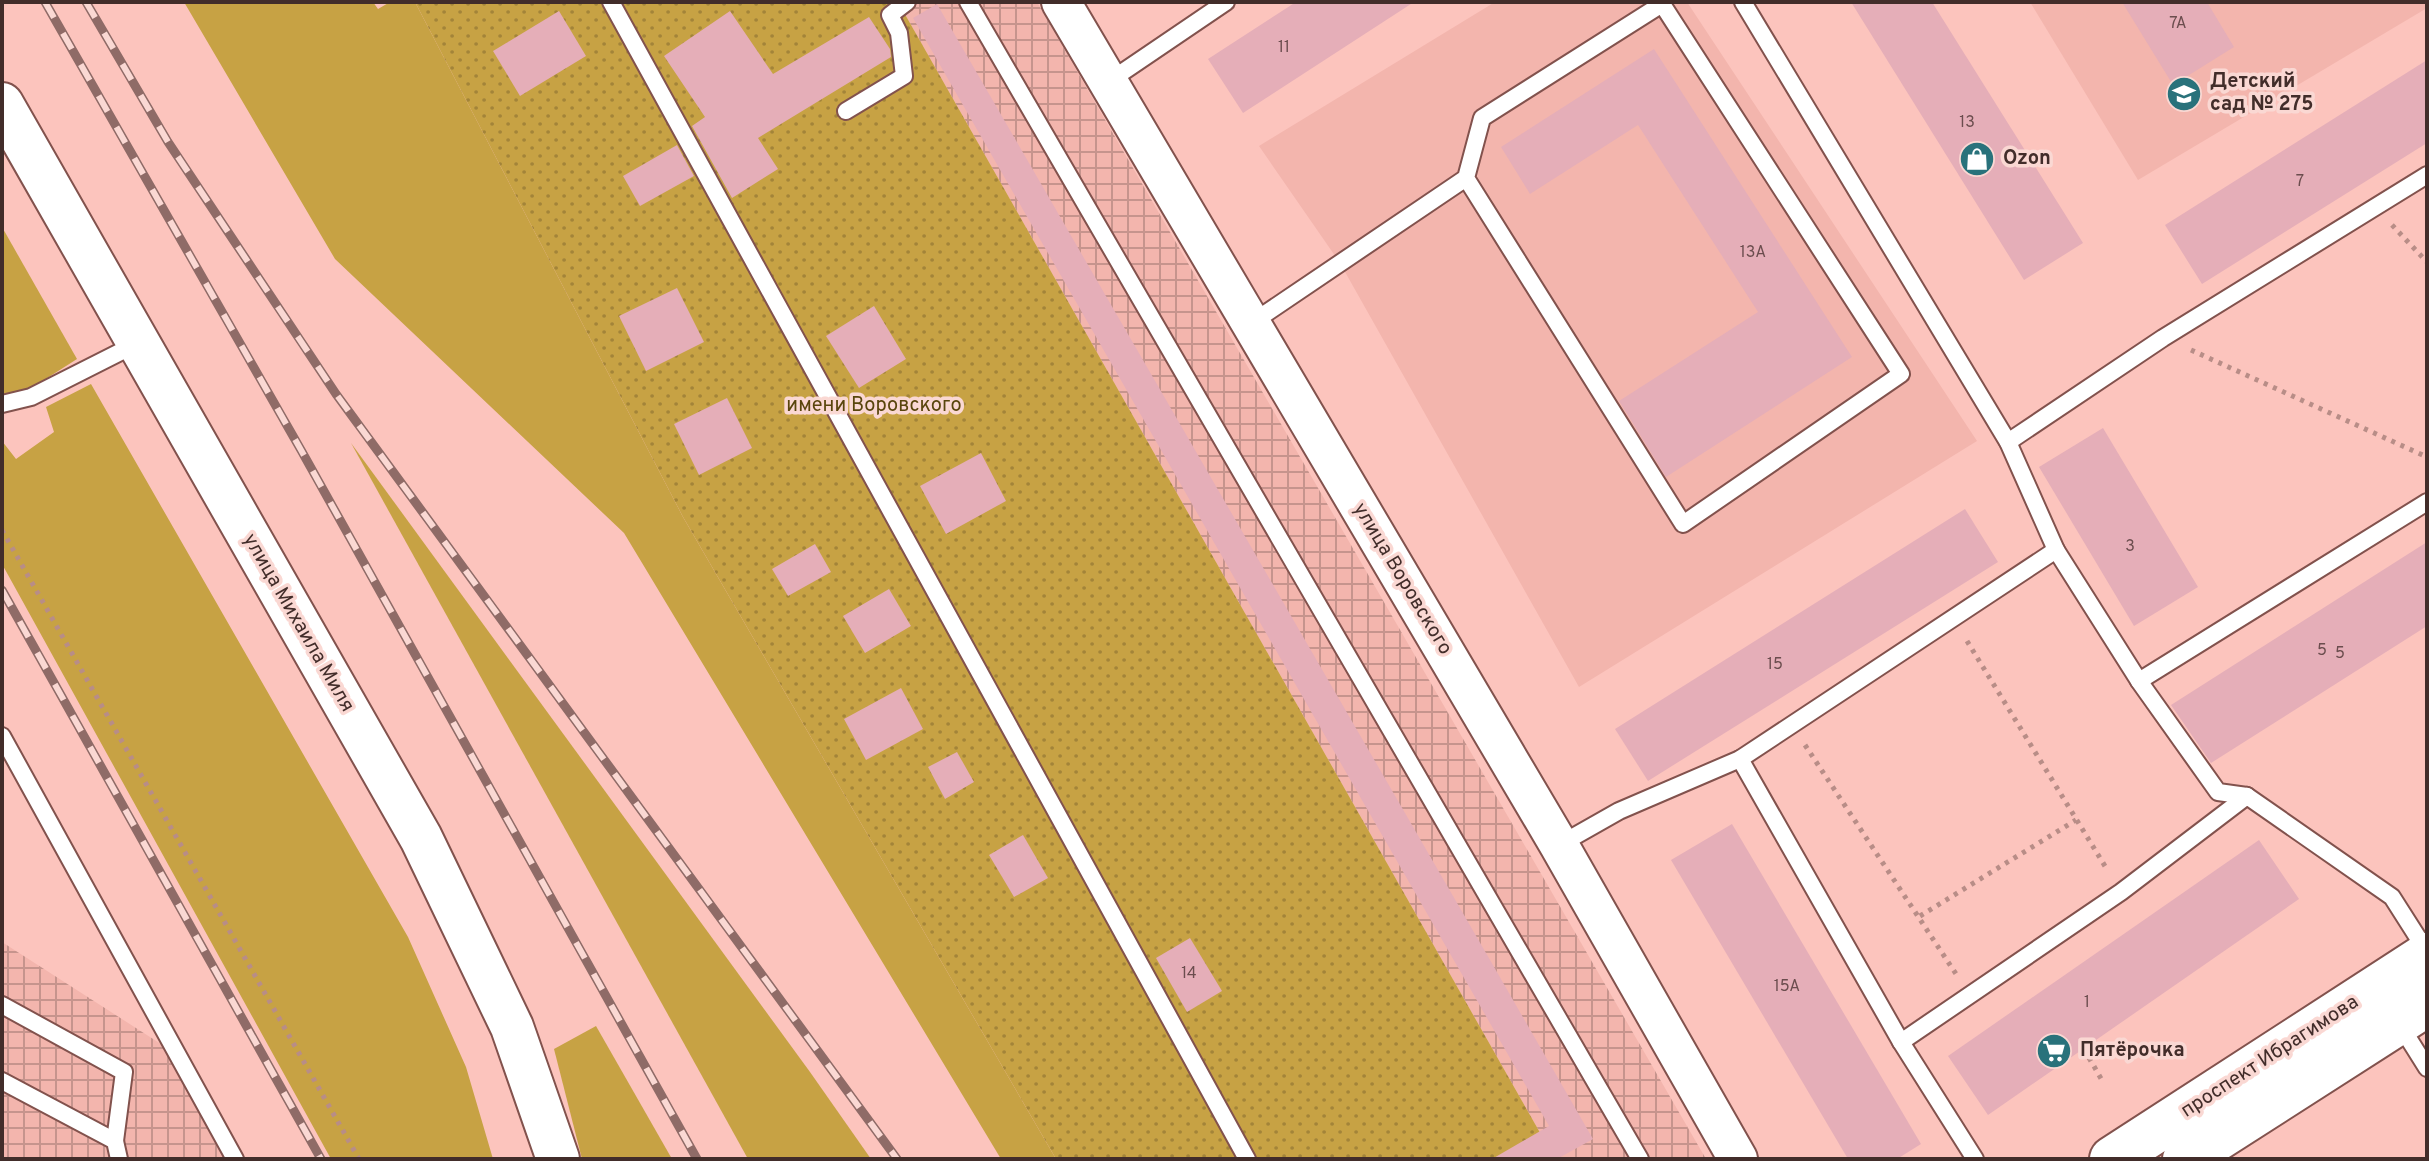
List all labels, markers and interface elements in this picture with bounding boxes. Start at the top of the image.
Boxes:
house number: 7А [2169,14,2187,34]
house number: 11 [1278,38,1290,58]
place label: Детский сад № 275 [2210,69,2313,118]
school or university icon: Детский сад № 275 [2165,75,2203,113]
house number: 13 [1959,113,1975,133]
shop icon: Ozon [1958,140,1996,178]
place label: Ozon [2003,146,2051,172]
house number: 7 [2296,172,2304,192]
house number: 13А [1740,243,1766,263]
park label: имени Воровского [786,393,962,419]
street label: улица Воровского [1346,498,1458,660]
street label: улица Михаила Миля [236,529,360,717]
house number: 3 [2125,537,2135,557]
house number: 5 [2317,641,2327,661]
house number: 5 [2335,644,2345,664]
house number: 15 [1767,655,1783,675]
house number: 14 [1181,964,1197,984]
house number: 15А [1774,977,1800,997]
street label: проспект Ибрагимова [2176,990,2364,1124]
house number: 1 [2084,993,2090,1013]
supermarket icon: Пятёрочка [2035,1032,2073,1070]
place label: Пятёрочка [2080,1038,2185,1064]

